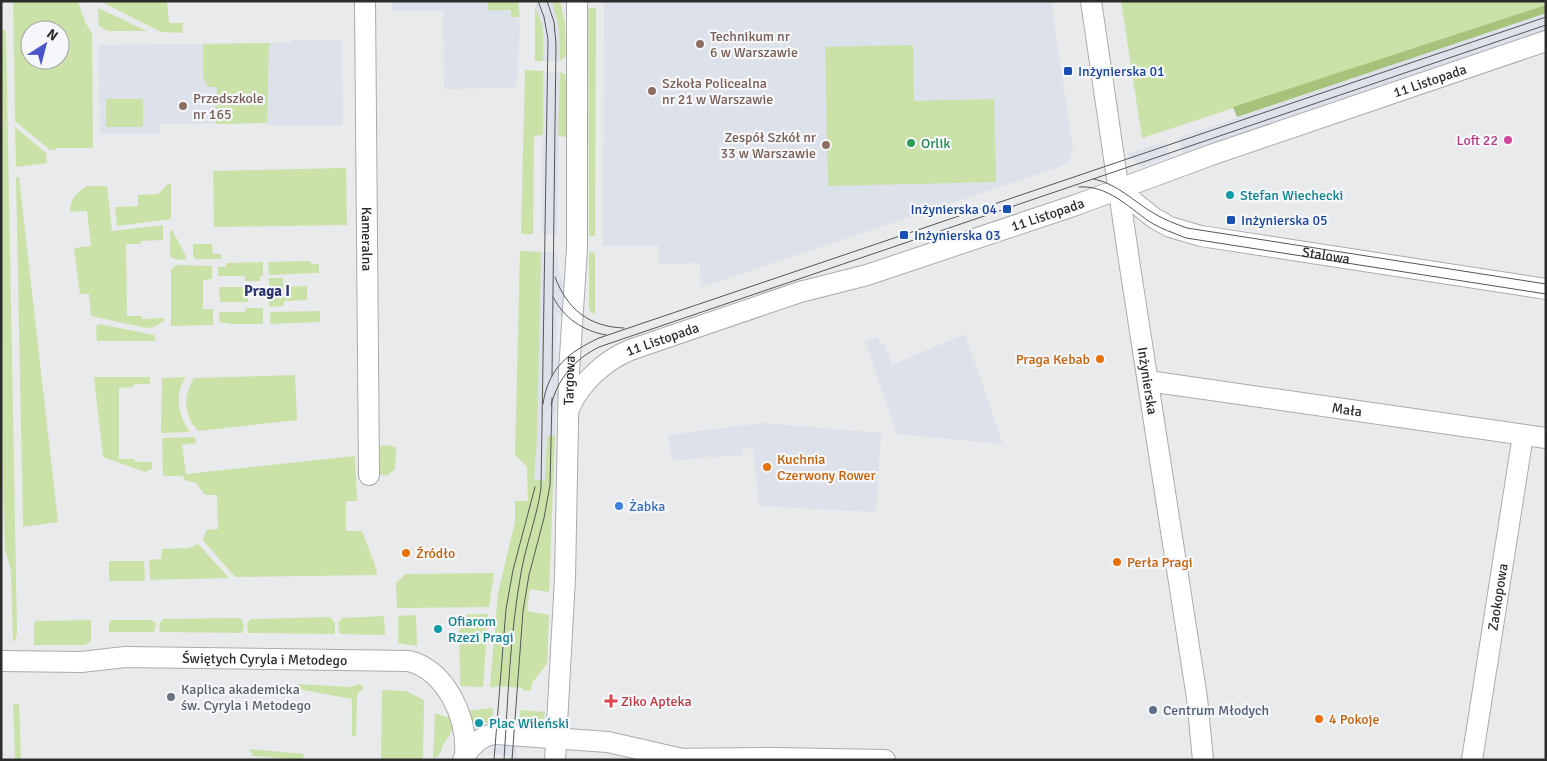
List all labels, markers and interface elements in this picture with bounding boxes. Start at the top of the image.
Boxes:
north arrow [20,20,70,70]
text: N [43,25,61,45]
place label: Technikum nr 6 w Warszawie [710,28,798,61]
marker: Technikum nr 6 w Warszawie [694,38,706,50]
street label: 11 Listopada [1391,60,1469,101]
place label: Inżynierska 01 [1078,63,1165,80]
marker: Inżynierska 01 [1062,65,1074,77]
place label: Szkoła Policealna nr 21 w Warszawie [662,75,773,108]
marker: Szkoła Policealna nr 21 w Warszawie [646,85,658,97]
place label: Przedszkole nr 165 [193,90,264,123]
marker: Przedszkole nr 165 [177,100,189,112]
place label: Zespół Szkół nr 33 w Warszawie [721,129,817,162]
place label: Loft 22 [1457,132,1498,149]
marker: Loft 22 [1502,134,1514,146]
place label: Orlik [921,135,950,152]
marker: Orlik [905,137,917,149]
marker: Zespół Szkół nr 33 w Warszawie [820,139,832,151]
place label: Stefan Wiechecki [1240,187,1343,204]
marker: Stefan Wiechecki [1224,189,1236,201]
street label: 11 Listopada [1009,194,1087,235]
place label: Inżynierska 04 [910,201,997,218]
marker: Inżynierska 04 [1001,203,1013,215]
street label: Kameralna [358,207,376,271]
place label: Inżynierska 05 [1241,212,1328,229]
marker: Inżynierska 05 [1225,214,1237,226]
place label: Inżynierska 03 [914,227,1001,244]
marker: Inżynierska 03 [898,229,910,241]
street label: Stalowa [1301,243,1351,267]
district label: Praga I [244,282,290,300]
street label: 11 Listopada [623,319,701,359]
street label: Inżynierska [1134,346,1161,416]
place label: Praga Kebab [1016,351,1090,368]
marker: Praga Kebab [1094,353,1106,365]
street label: Targowa [560,355,579,405]
street label: Mała [1331,399,1363,420]
place label: Kuchnia Czerwony Rower [777,451,876,484]
marker: Kuchnia Czerwony Rower [761,461,773,473]
place label: Żabka [629,498,665,515]
marker: Żabka [613,500,625,512]
place label: Źródło [416,545,455,562]
marker: Źródło [400,547,412,559]
place label: Perła Pragi [1127,554,1193,571]
marker: Perła Pragi [1111,556,1123,568]
street label: Zaokopowa [1484,562,1511,632]
place label: Ofiarom Rzezi Pragi [448,613,514,646]
marker: Ofiarom Rzezi Pragi [432,623,444,635]
street label: Świętych Cyryla i Metodego [182,649,347,669]
place label: Kaplica akademicka św. Cyryla i Metodego [181,681,311,714]
marker: Kaplica akademicka św. Cyryla i Metodego [165,691,177,703]
place label: Ziko Apteka [621,693,692,710]
marker: Ziko Apteka [605,695,617,707]
place label: Centrum Młodych [1163,702,1269,719]
marker: Centrum Młodych [1147,704,1159,716]
place label: 4 Pokoje [1329,711,1379,728]
marker: 4 Pokoje [1313,713,1325,725]
place label: Plac Wileński [489,715,569,732]
marker: Plac Wileński [473,717,485,729]

